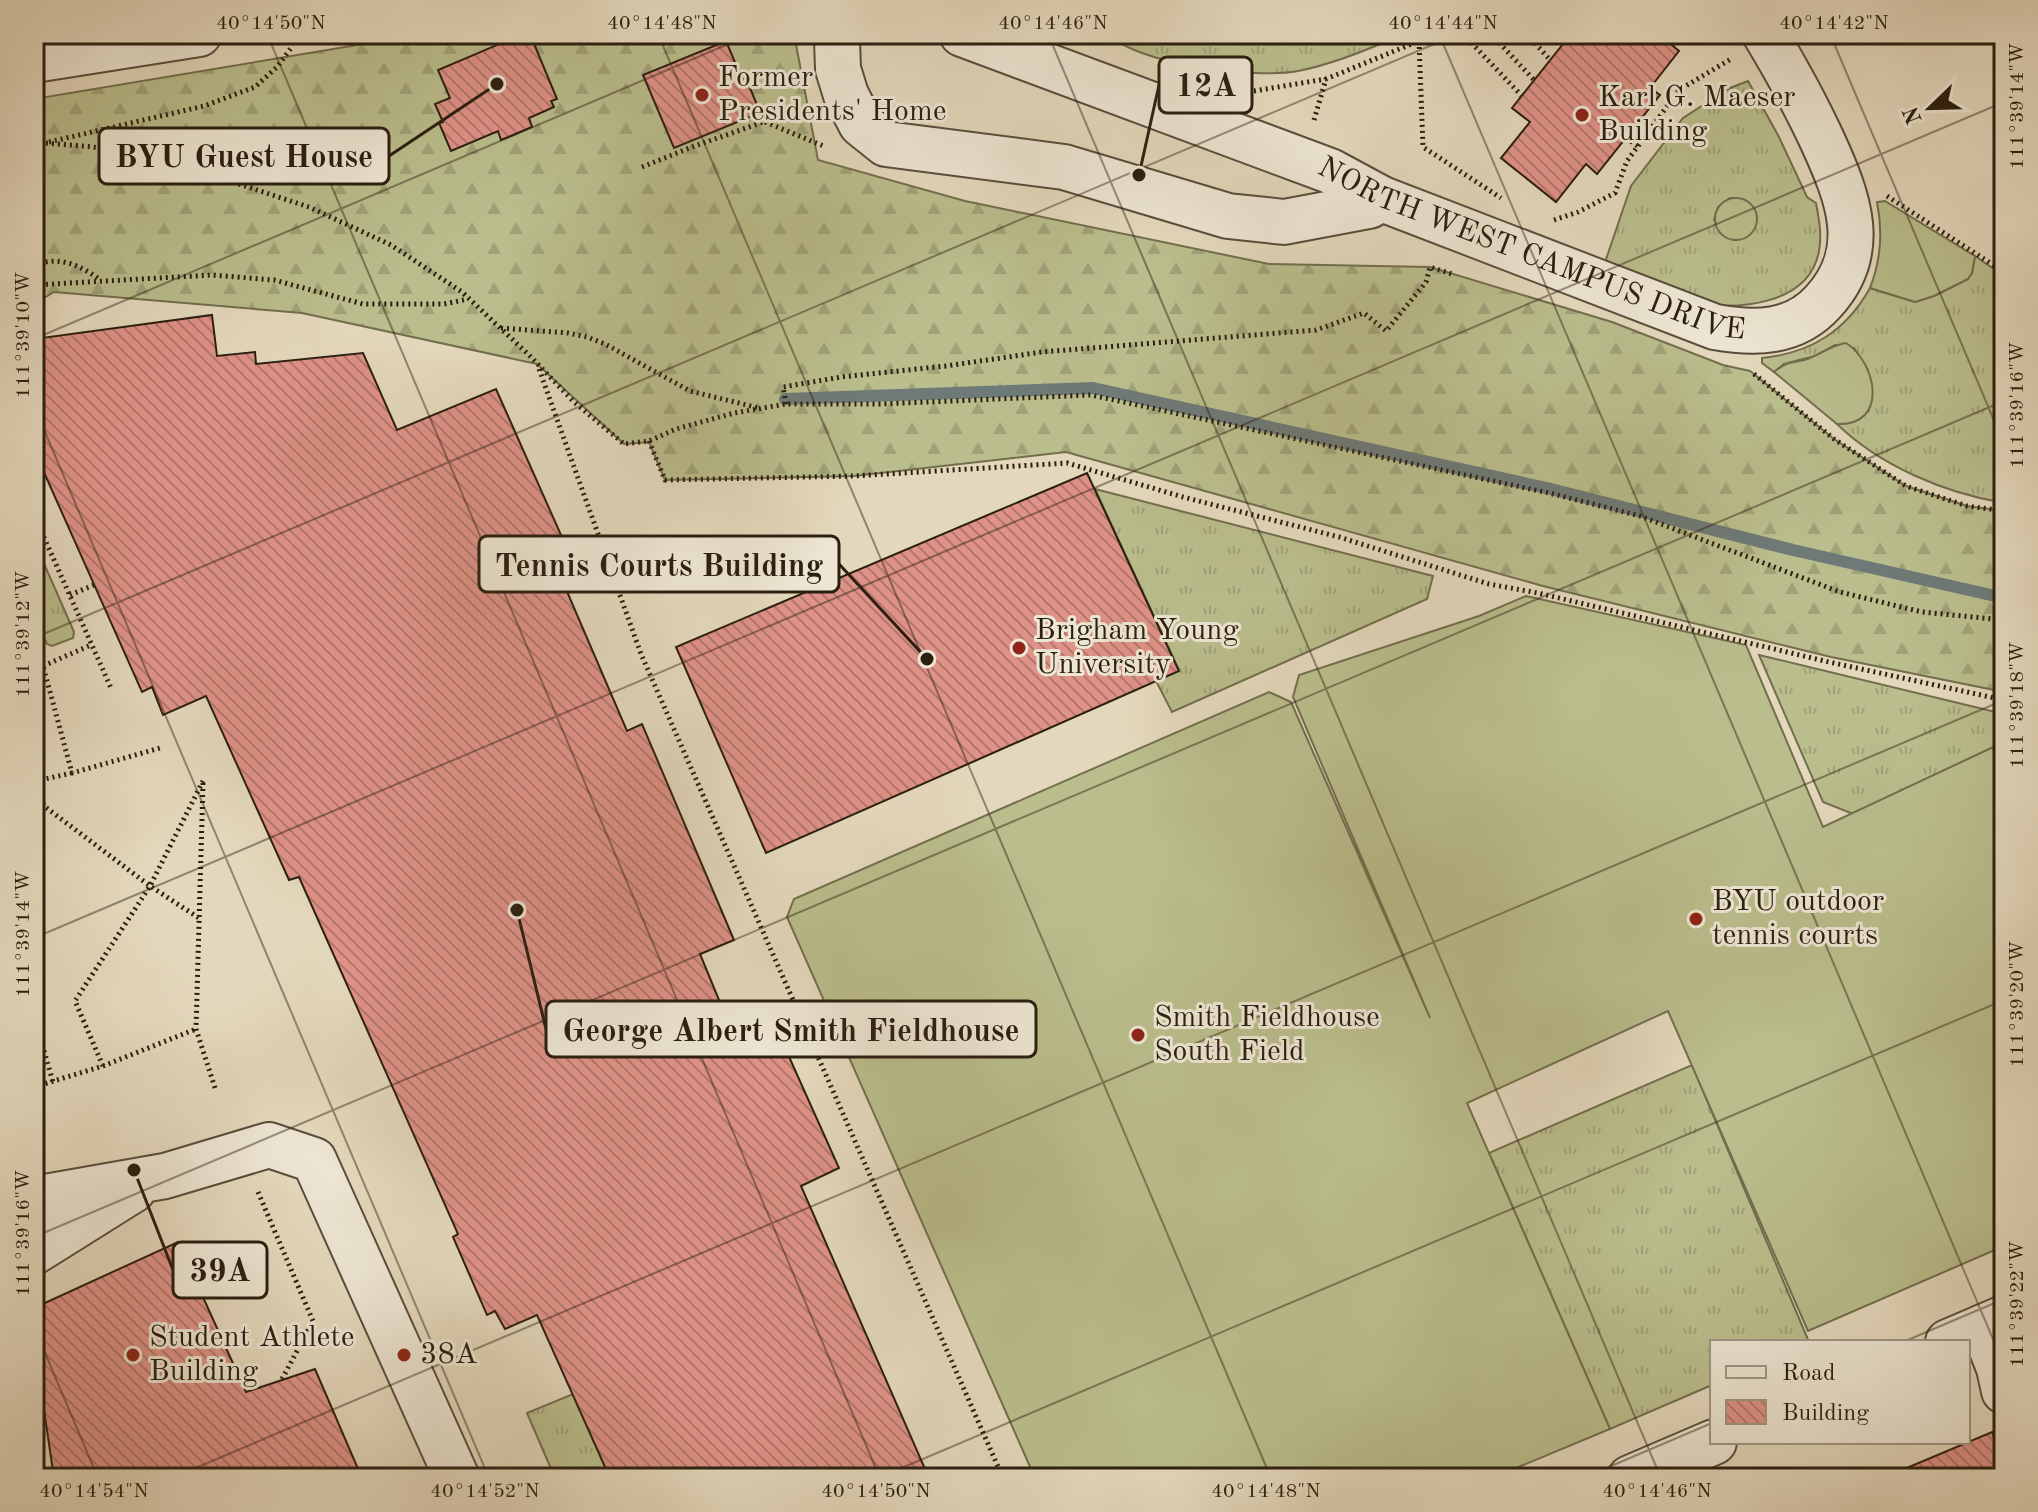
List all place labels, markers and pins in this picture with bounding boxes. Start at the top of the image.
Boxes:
callout: 12A [1159,57,1252,113]
place label: Former Presidents' Home [718,63,947,127]
place label: Karl G. Maeser Building [1598,83,1796,147]
marker: Former Presidents' Home [693,86,711,104]
marker: Karl G. Maeser Building [1573,106,1591,124]
callout: BYU Guest House [99,128,389,184]
callout: Tennis Courts Building [479,536,839,592]
place label: Brigham Young University [1035,616,1239,680]
marker: Brigham Young University [1010,639,1028,657]
place label: BYU outdoor tennis courts [1712,887,1884,951]
marker: BYU outdoor tennis courts [1687,910,1705,928]
callout: George Albert Smith Fieldhouse [546,1001,1036,1057]
place label: Smith Fieldhouse South Field [1154,1003,1380,1067]
marker: Smith Fieldhouse South Field [1129,1026,1147,1044]
callout: 39A [173,1242,267,1298]
place label: Student Athlete Building [149,1323,355,1387]
place label: 38A [420,1340,478,1370]
marker: Student Athlete Building [124,1346,142,1364]
marker: 38A [395,1346,413,1364]

